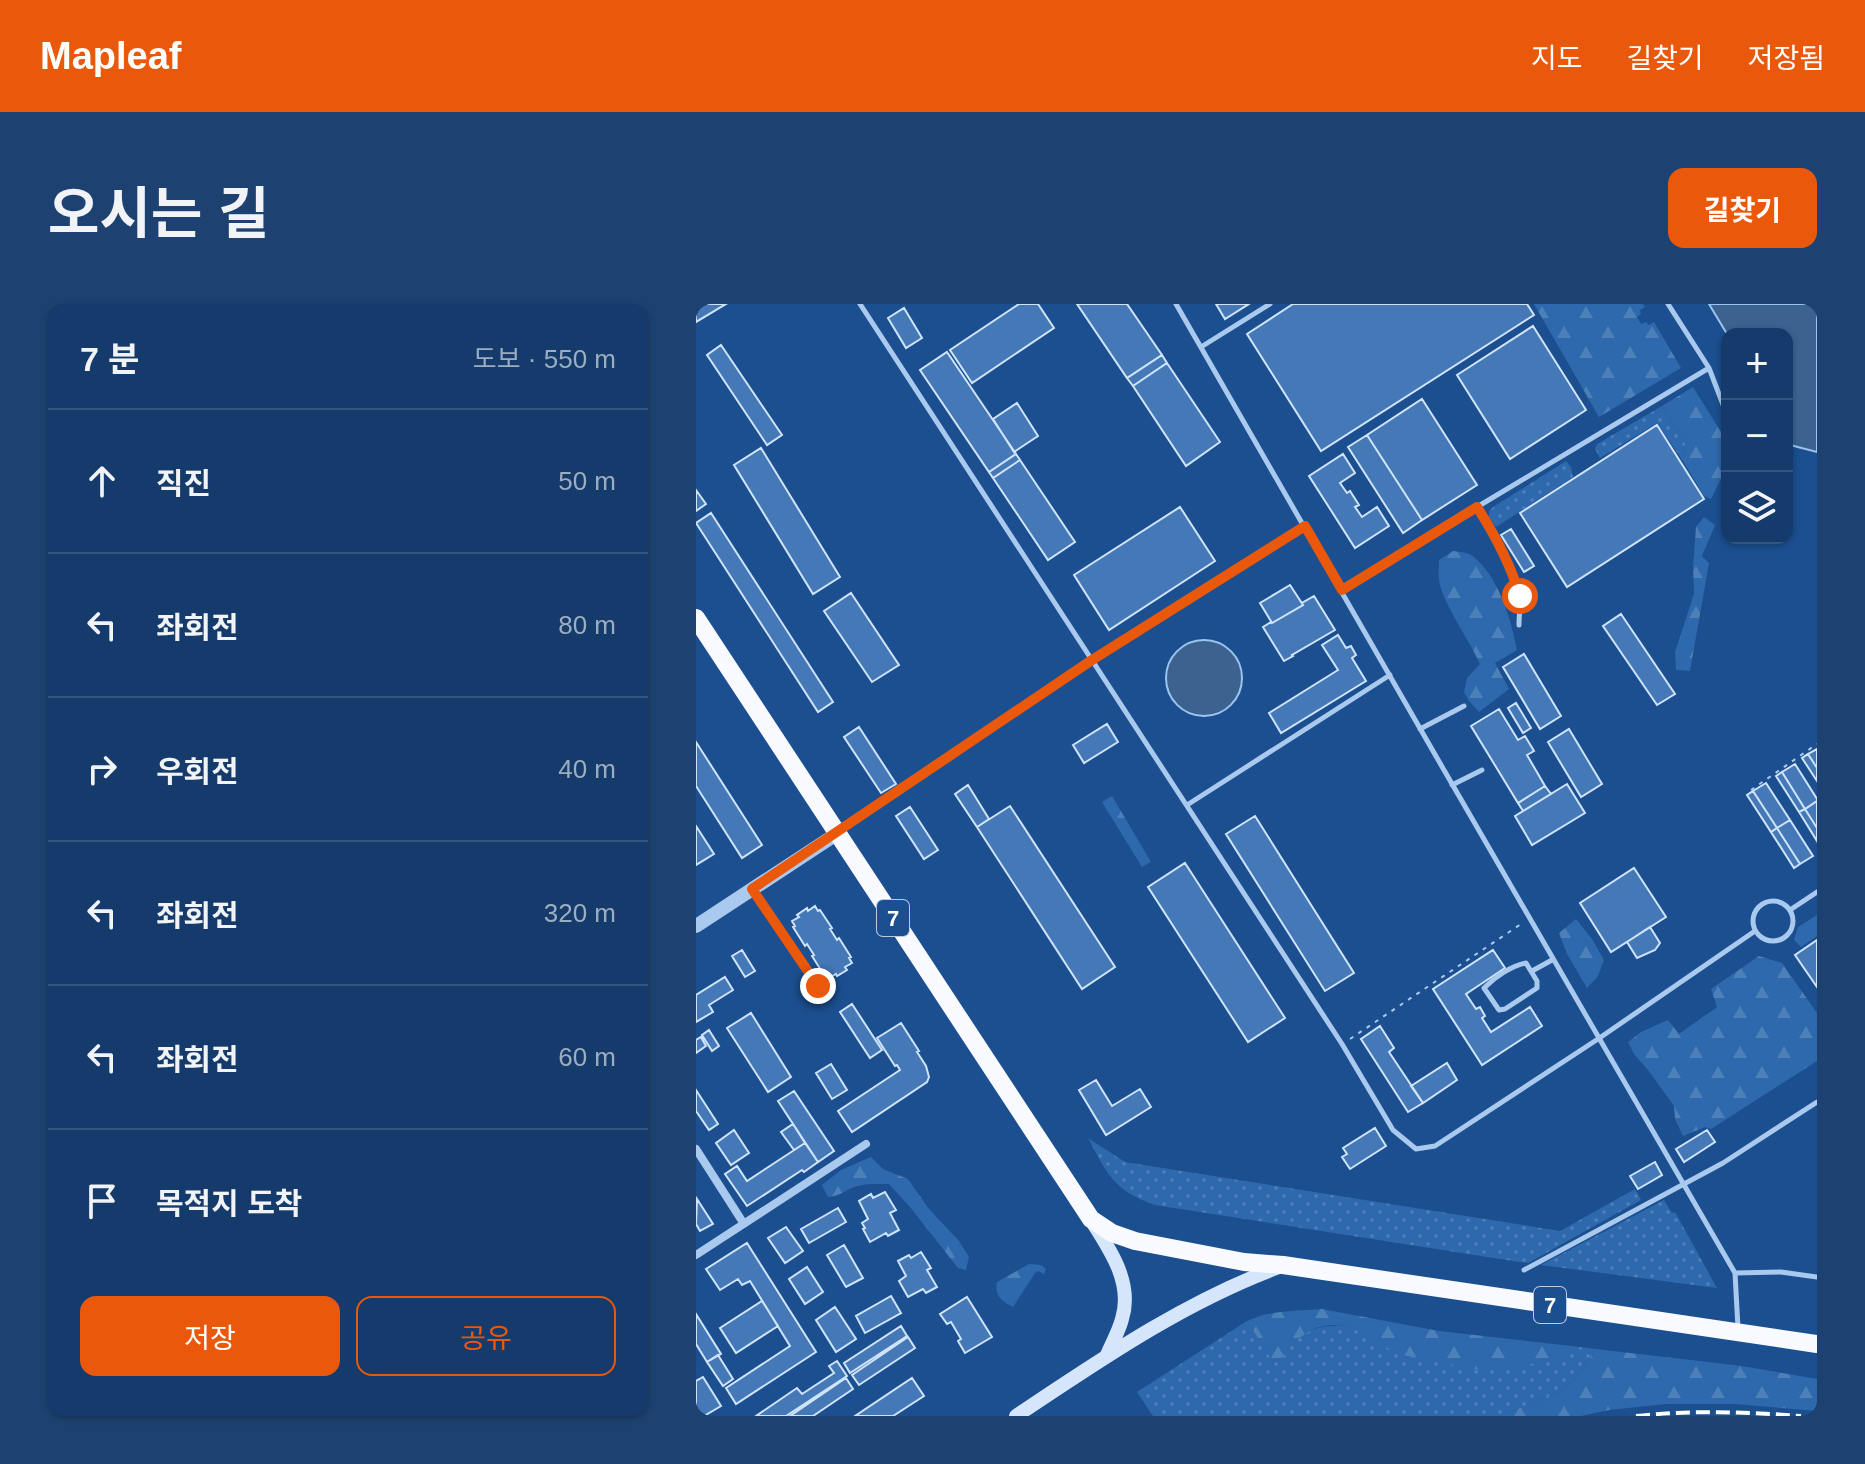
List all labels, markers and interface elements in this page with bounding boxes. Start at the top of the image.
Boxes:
text: Mapleaf [40,35,181,77]
text: 지도 [1531,43,1582,74]
text: 길찾기 [1626,43,1704,74]
text: 저장됨 [1748,43,1825,74]
button: 길찾기 [1668,168,1817,248]
text: 오시는 길 [48,182,270,245]
map controls [1721,328,1793,544]
button: + [1721,328,1793,400]
text: 7 분 [80,340,140,378]
text: 도보 · 550 m [473,344,616,374]
button: − [1721,400,1793,472]
icon: ahead [80,459,124,503]
text: 50 m [558,466,616,496]
text: 직진 [156,467,211,500]
button: layers [1721,472,1793,544]
route start [1502,578,1538,614]
icon: left [80,603,124,647]
text: 80 m [558,610,616,640]
text: 좌회전 [156,611,239,644]
icon: right [80,747,124,791]
text: 40 m [558,754,616,784]
text: 우회전 [156,755,239,788]
icon: left [80,891,124,935]
text: 320 m [544,898,616,928]
text: 좌회전 [156,899,239,932]
road number: 7 [877,900,909,936]
route end [800,968,836,1004]
icon: left [80,1035,124,1079]
text: 60 m [558,1042,616,1072]
text: 좌회전 [156,1043,239,1076]
icon: arrive [80,1179,124,1223]
text: 목적지 도착 [156,1187,302,1220]
road number: 7 [1534,1287,1566,1323]
button: 저장 [80,1296,340,1376]
button: 공유 [356,1296,616,1376]

